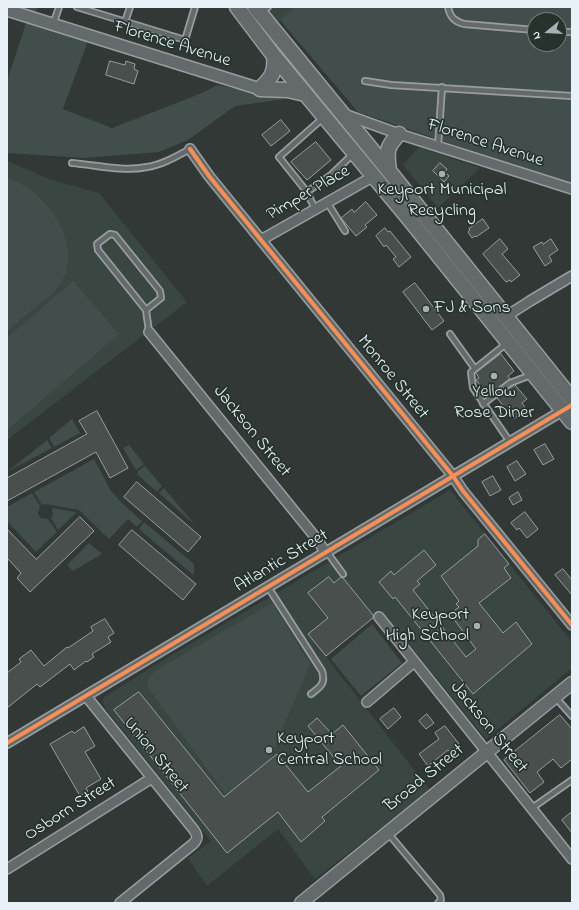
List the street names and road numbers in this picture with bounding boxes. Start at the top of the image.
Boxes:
street label: Florence Avenue [111,17,233,73]
street label: Florence Avenue [424,115,546,173]
street label: Pimper Place [263,161,355,227]
street label: Monroe Street [352,332,432,424]
street label: Jackson Street [207,382,295,482]
street label: Atlantic Street [231,525,333,599]
street label: Jackson Street [444,678,532,778]
street label: Union Street [118,714,192,798]
street label: Broad Street [381,740,469,818]
street label: Osborn Street [21,773,121,847]

